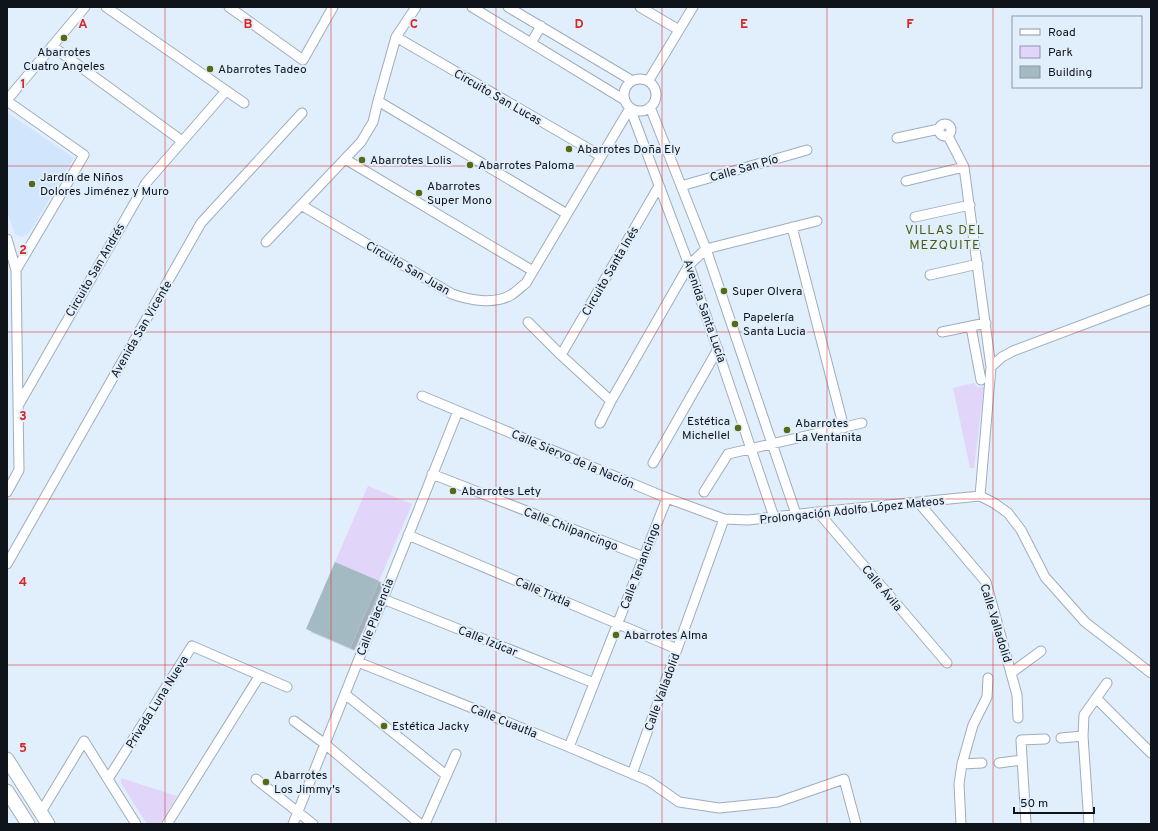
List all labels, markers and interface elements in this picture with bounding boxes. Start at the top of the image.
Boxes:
legend [1012,16,1142,88]
text: A [78,17,88,33]
text: B [244,17,253,33]
text: C [410,17,418,33]
text: D [574,17,584,33]
text: E [740,17,748,33]
text: F [906,17,914,33]
text: Road [1048,25,1076,41]
marker: Abarrotes Cuatro Angeles [59,33,69,43]
place label: Abarrotes Cuatro Angeles [23,45,105,75]
text: Park [1048,45,1073,61]
place label: Abarrotes Tadeo [218,62,307,78]
marker: Abarrotes Tadeo [205,64,215,74]
text: Building [1048,65,1092,81]
street label: Circuito San Lucas [451,66,544,130]
text: 1 [20,77,26,93]
place label: Abarrotes Doña Ely [577,142,681,158]
marker: Abarrotes Doña Ely [564,144,574,154]
street label: Calle San Pío [708,152,780,186]
place label: Abarrotes Lolis [370,153,452,169]
marker: Abarrotes Lolis [357,155,367,165]
place label: Abarrotes Paloma [478,158,574,174]
marker: Abarrotes Paloma [465,160,475,170]
place label: Jardín de Niños Dolores Jiménez y Muro [40,170,169,200]
marker: Jardín de Niños Dolores Jiménez y Muro [27,179,37,189]
place label: Abarrotes Super Mono [427,179,492,209]
marker: Abarrotes Super Mono [414,188,424,198]
street label: Circuito San Andrés [62,221,129,320]
district label: VILLAS DEL MEZQUITE [905,223,985,254]
street label: Circuito Santa Inés [579,224,643,319]
street label: Circuito San Juan [363,238,452,299]
text: 2 [19,243,27,259]
street label: Avenida Santa Lucía [679,257,729,365]
street label: Avenida San Vicente [108,278,176,381]
place label: Super Olvera [732,284,802,300]
marker: Super Olvera [719,286,729,296]
place label: Papelería Santa Lucia [743,310,806,340]
marker: Papelería Santa Lucia [730,319,740,329]
text: 3 [19,409,27,425]
place label: Estética Michellel [682,414,730,444]
place label: Abarrotes La Ventanita [795,416,862,446]
marker: Estética Michellel [733,423,743,433]
marker: Abarrotes La Ventanita [782,425,792,435]
street label: Calle Siervo de la Nación [509,427,637,493]
place label: Abarrotes Lety [461,484,541,500]
marker: Abarrotes Lety [448,486,458,496]
street label: Prolongación Adolfo López Mateos [759,493,945,529]
street label: Calle Chilpancingo [521,505,621,555]
street label: Calle Tenancingo [617,521,665,612]
street label: Calle Ávila [857,562,905,615]
street label: Calle Tixtla [512,574,573,612]
text: 4 [19,575,27,591]
street label: Calle Placencia [354,576,398,658]
street label: Calle Valladolid [975,582,1015,665]
street label: Calle Izúcar [455,623,520,661]
place label: Abarrotes Alma [624,628,708,644]
marker: Abarrotes Alma [611,630,621,640]
street label: Calle Valladolid [641,651,684,733]
street label: Privada Luna Nueva [123,653,193,752]
street label: Calle Cuautla [468,701,540,743]
place label: Estética Jacky [392,719,469,735]
marker: Estética Jacky [379,721,389,731]
text: 5 [19,741,27,757]
place label: Abarrotes Los Jimmy's [274,768,340,798]
marker: Abarrotes Los Jimmy's [261,777,271,787]
scale bar [1014,789,1094,815]
text: 50 m [1020,796,1048,812]

